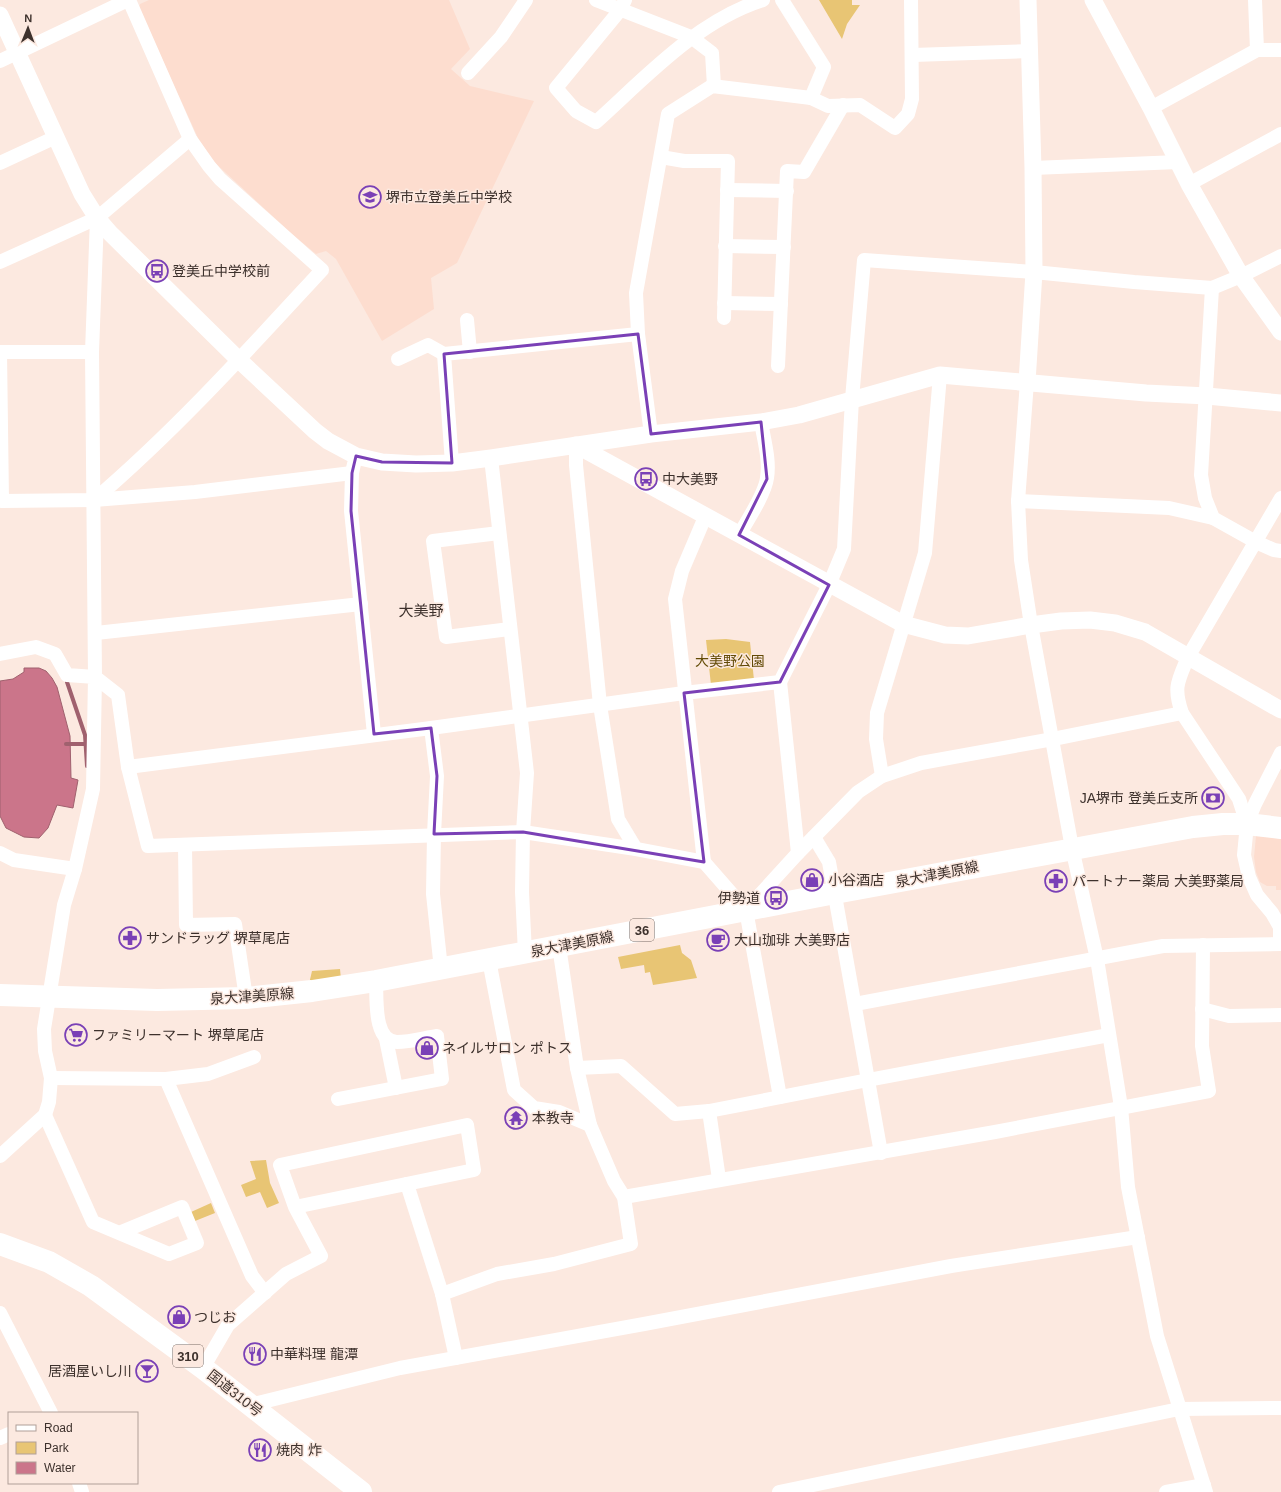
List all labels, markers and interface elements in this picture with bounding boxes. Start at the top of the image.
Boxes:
north arrow [8,8,48,48]
text: N [24,12,32,24]
school or university icon: 堺市立登美丘中学校 [357,184,383,210]
place label: 堺市立登美丘中学校 [386,189,512,205]
bus stop icon: 登美丘中学校前 [144,258,170,284]
place label: 登美丘中学校前 [172,263,270,279]
bus stop icon: 中大美野 [633,466,659,492]
place label: 中大美野 [662,471,718,487]
district label: 大美野 [398,602,444,619]
park label: 大美野公園 [695,653,765,669]
bank icon: JA堺市 登美丘支所 [1200,785,1226,811]
place label: JA堺市 登美丘支所 [1080,790,1198,806]
street label: 泉大津美原線 [894,858,980,890]
shop icon: 小谷酒店 [799,867,825,893]
pharmacy icon: パートナー薬局 大美野薬局 [1043,868,1069,894]
place label: 小谷酒店 [828,872,884,888]
place label: パートナー薬局 大美野薬局 [1072,873,1244,889]
bus stop icon: 伊勢道 [763,885,789,911]
place label: 伊勢道 [718,890,760,906]
road number: 36 [630,919,654,941]
pharmacy icon: サンドラッグ 堺草尾店 [117,925,143,951]
cafe icon: 大山珈琲 大美野店 [705,927,731,953]
street label: 泉大津美原線 [529,928,615,960]
place label: サンドラッグ 堺草尾店 [146,930,290,946]
place label: 大山珈琲 大美野店 [734,932,850,948]
street label: 泉大津美原線 [210,985,294,1007]
supermarket icon: ファミリーマート 堺草尾店 [63,1022,89,1048]
place label: ファミリーマート 堺草尾店 [92,1027,264,1043]
shop icon: ネイルサロン ポトス [414,1035,440,1061]
place label: ネイルサロン ポトス [442,1040,572,1056]
temple icon: 本教寺 [503,1105,529,1131]
place label: 本教寺 [532,1110,574,1126]
shop icon: つじお [166,1304,192,1330]
place label: つじお [194,1309,236,1325]
restaurant icon: 中華料理 龍潭 [242,1341,268,1367]
road number: 310 [173,1345,203,1367]
place label: 中華料理 龍潭 [270,1346,358,1362]
bar icon: 居酒屋いし川 [134,1358,160,1384]
place label: 居酒屋いし川 [48,1363,132,1379]
street label: 国道310号 [204,1367,266,1419]
legend [8,1412,138,1484]
text: Road [44,1421,73,1435]
restaurant icon: 焼肉 炸 [247,1437,273,1463]
text: Park [44,1441,70,1455]
place label: 焼肉 炸 [276,1442,322,1458]
text: Water [44,1461,76,1475]

